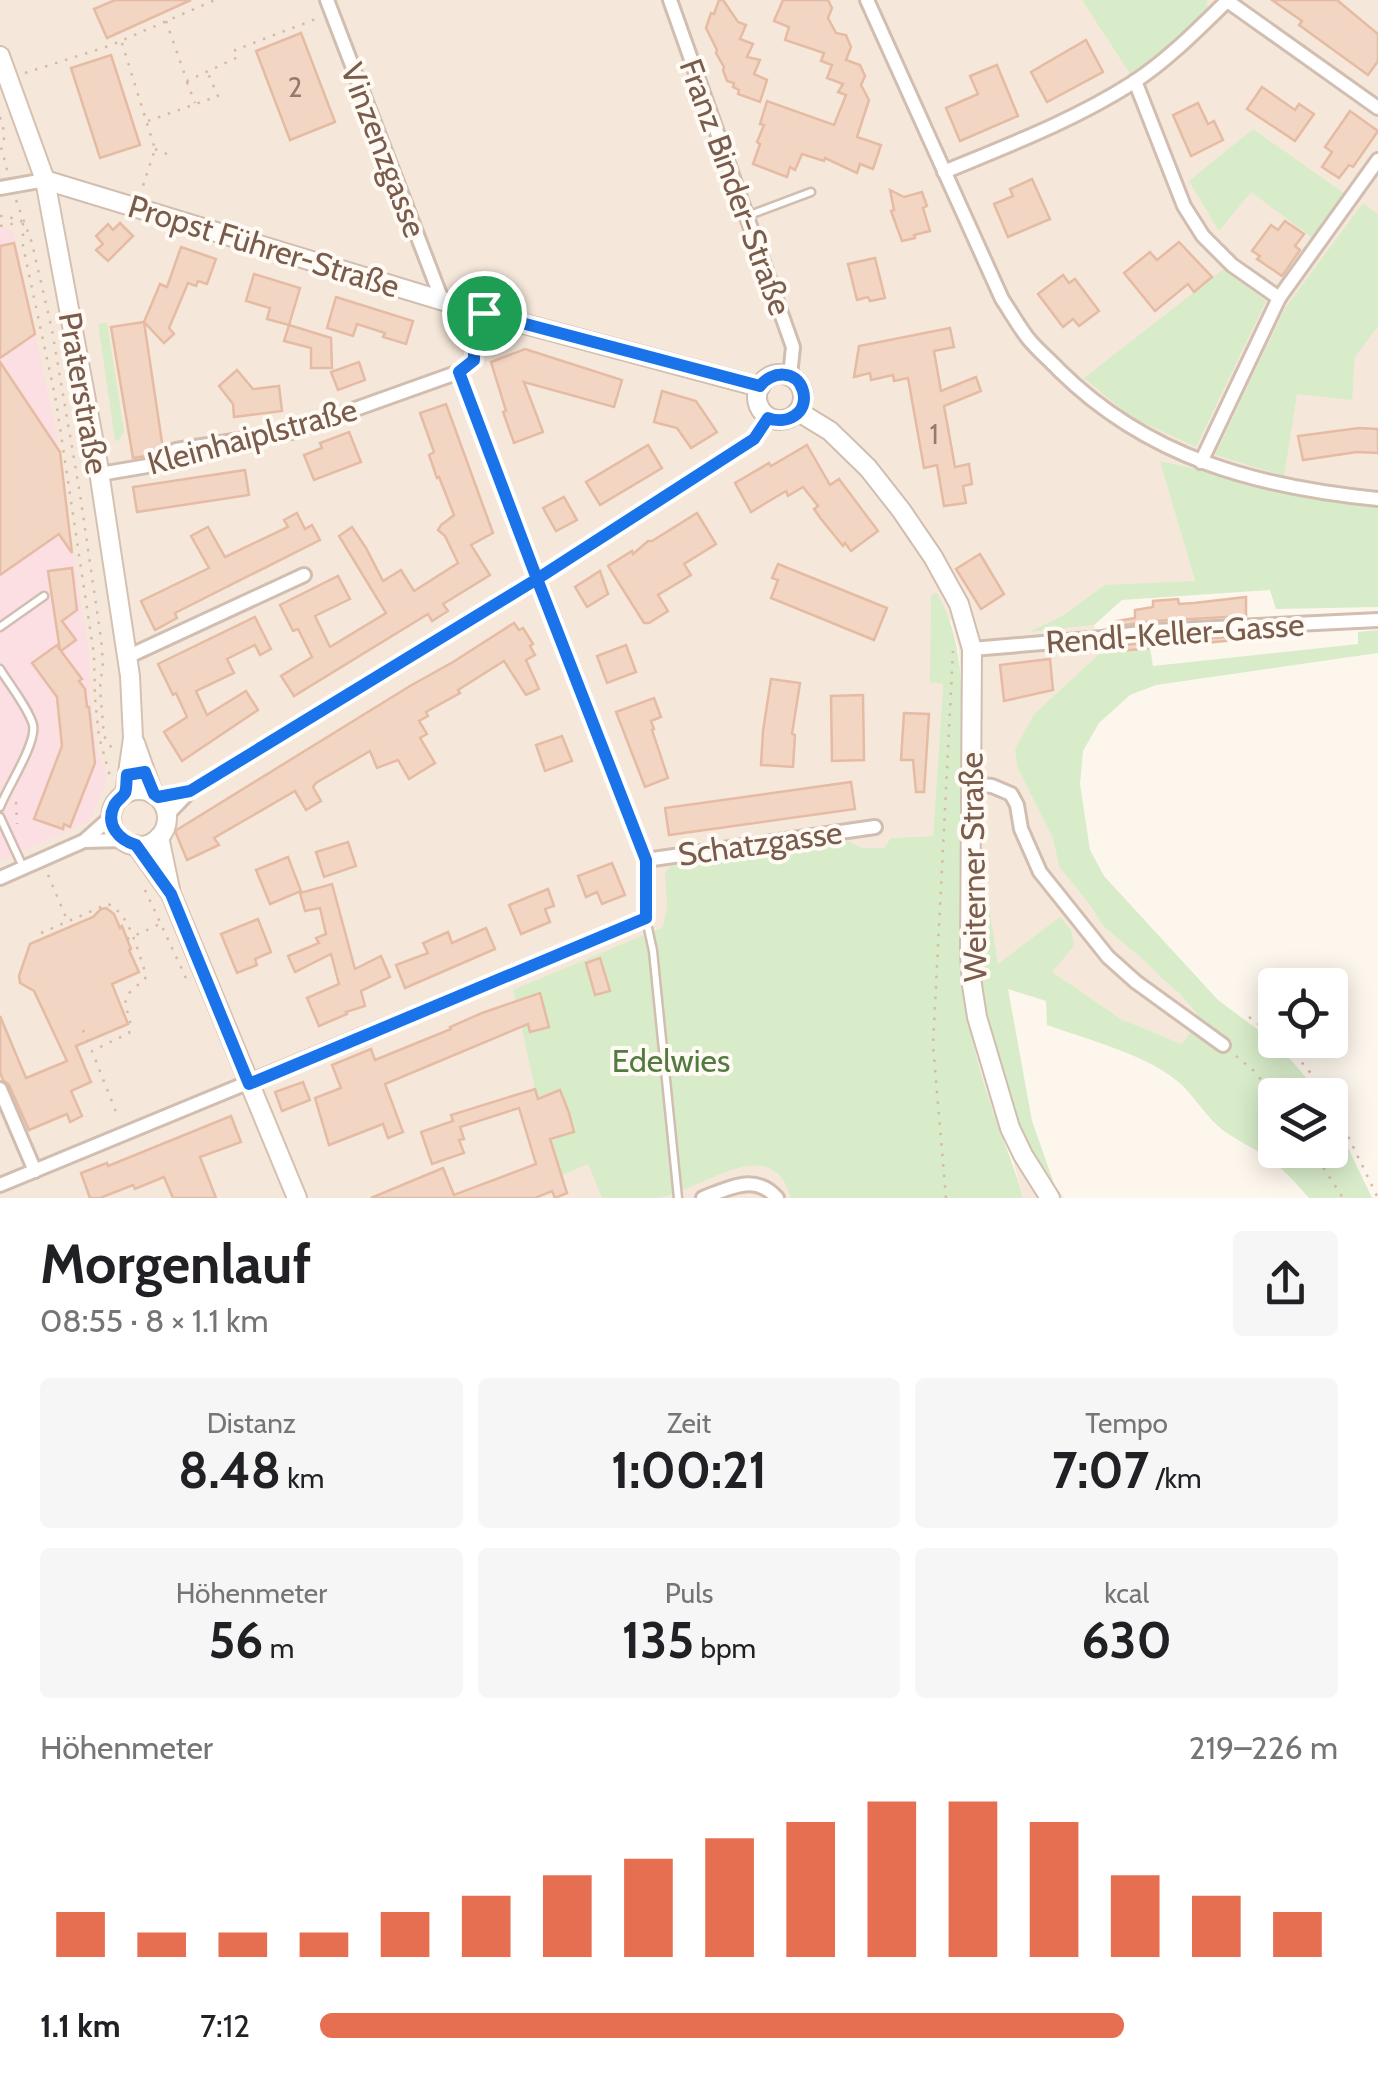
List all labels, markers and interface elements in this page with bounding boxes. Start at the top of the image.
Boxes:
street label: Franz Binder-Straße [672,54,800,320]
street label: Vinzenzgasse [333,57,435,243]
house number: 2 [288,70,302,104]
street label: Propst Führer-Straße [124,186,404,306]
pin [442,271,527,356]
icon: arrive [457,286,512,341]
street label: Praterstraße [51,309,117,477]
street label: Kleinhaiplstraße [143,389,361,483]
house number: 1 [929,417,939,451]
street label: Rendl-Keller-Gasse [1044,605,1306,661]
street label: Weiterner Straße [951,752,995,982]
street label: Schatzgasse [675,812,845,874]
map controls [1258,968,1348,1168]
button: locate [1258,968,1348,1058]
park label: Edelwies [612,1041,730,1080]
button: layers [1258,1078,1348,1168]
text: Morgenlauf [40,1230,311,1297]
button: share [1233,1231,1338,1336]
text: 08:55 · 8 × 1.1 km [40,1301,268,1340]
text: Distanz [207,1406,296,1440]
text: Zeit [667,1406,711,1440]
text: Tempo [1085,1406,1168,1440]
text: 8.48 [178,1440,281,1501]
text: 1:00:21 [611,1440,767,1501]
text: 7:07 [1052,1440,1149,1501]
text: km [281,1461,324,1495]
text: /km [1149,1461,1202,1495]
text: Höhenmeter [176,1576,327,1610]
text: Puls [665,1576,713,1610]
text: kcal [1104,1576,1149,1610]
text: 56 [208,1610,263,1671]
text: 135 [622,1610,694,1671]
text: 630 [1081,1610,1172,1671]
text: m [263,1631,294,1665]
text: bpm [694,1631,756,1665]
text: Höhenmeter [40,1728,213,1767]
text: 219–226 m [1189,1728,1338,1767]
text: 1.1 km [40,2006,121,2045]
text: 7:12 [200,2006,250,2045]

